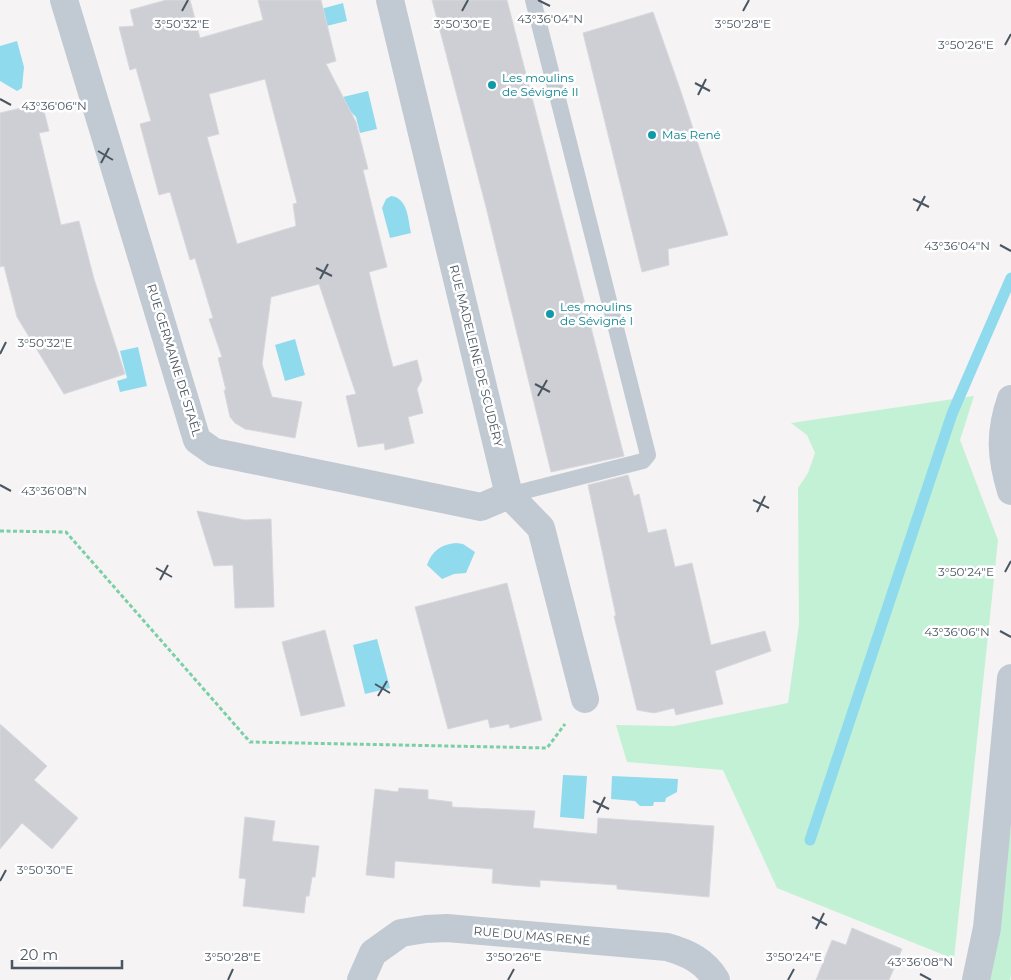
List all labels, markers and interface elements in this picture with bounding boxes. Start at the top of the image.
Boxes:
text: 43°36'04"N [517,11,583,26]
text: 3°50'32"E [154,16,210,31]
text: 3°50'30"E [434,16,490,31]
text: 3°50'28"E [715,16,771,31]
text: 3°50'26"E [938,37,994,52]
place label: Les moulins de Sévigné II [502,70,579,99]
marker: Les moulins de Sévigné II [486,79,498,91]
text: 43°36'06"N [21,98,87,113]
place label: Mas René [662,127,721,142]
marker: Mas René [646,129,658,141]
text: 43°36'04"N [924,238,990,253]
street label: RUE MADELEINE DE SCUDÉRY [447,263,507,449]
street label: RUE GERMAINE DE STAËL [144,282,205,438]
place label: Les moulins de Sévigné I [560,299,633,328]
marker: Les moulins de Sévigné I [544,308,556,320]
text: 3°50'32"E [17,335,73,350]
text: 43°36'08"N [21,483,87,498]
text: 3°50'24"E [938,564,994,579]
text: 43°36'06"N [924,624,990,639]
text: 3°50'30"E [17,862,73,877]
street label: RUE DU MAS RENÉ [473,923,591,948]
scale bar [12,938,122,970]
text: 20 m [20,945,58,964]
text: 3°50'28"E [205,949,261,964]
text: 3°50'26"E [486,949,542,964]
text: 3°50'24"E [766,949,822,964]
text: 43°36'08"N [887,954,953,969]

